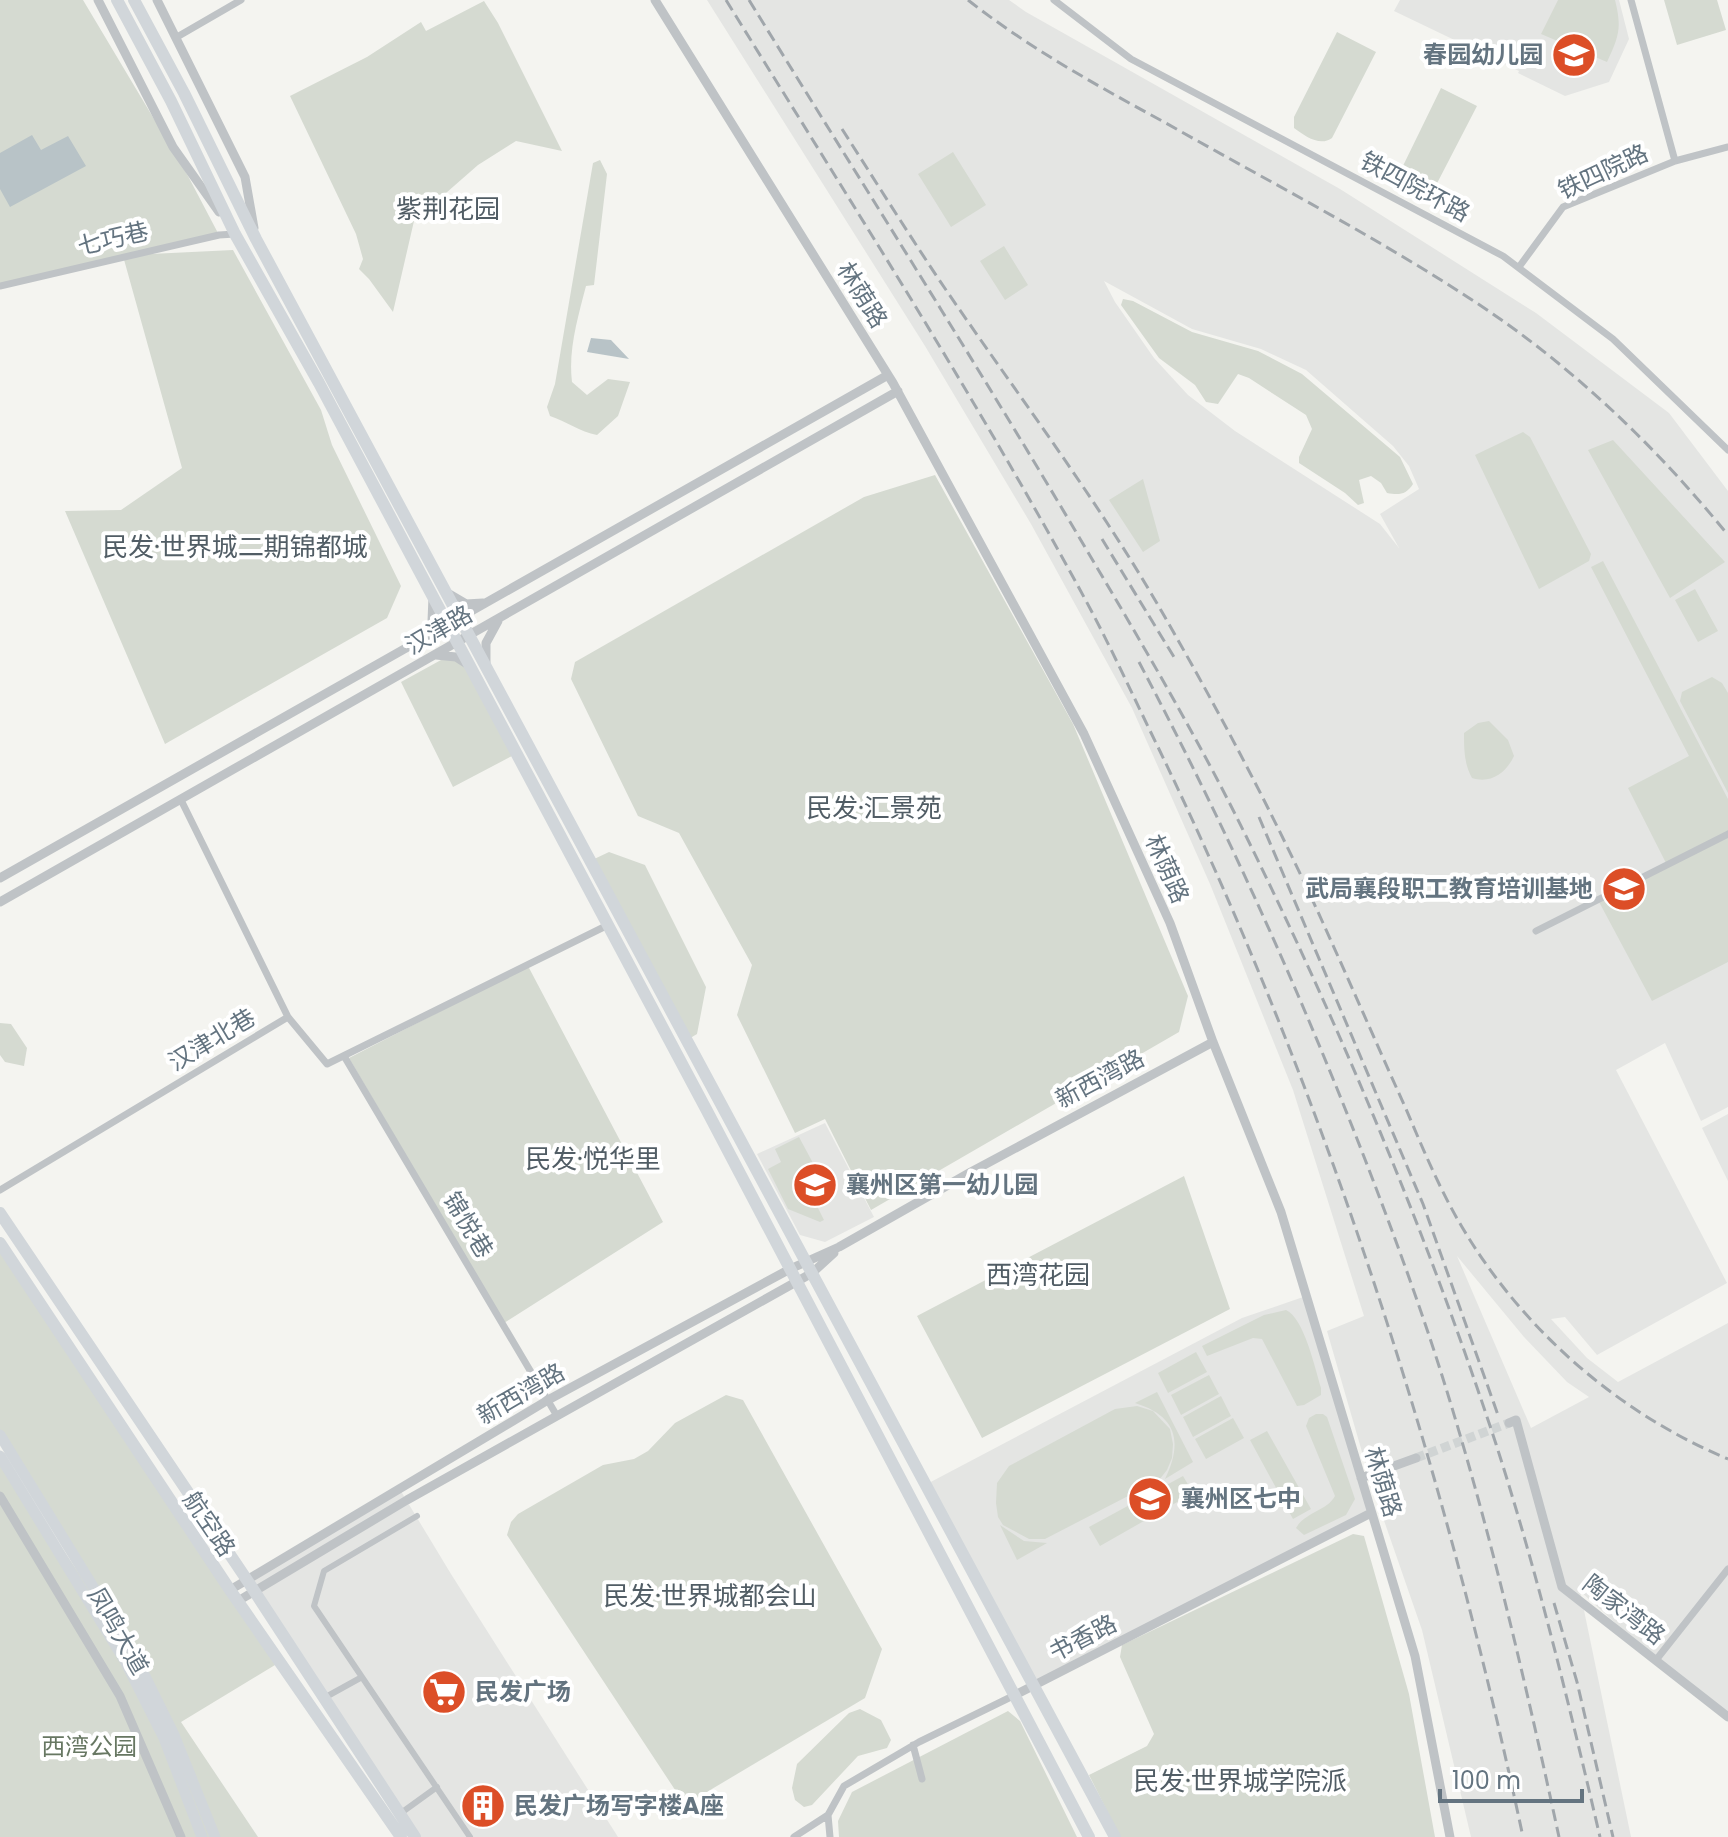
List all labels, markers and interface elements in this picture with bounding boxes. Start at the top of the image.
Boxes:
school or university icon: 春园幼儿园 [1550,31,1598,79]
place label: 春园幼儿园 [1423,38,1543,71]
street label: 铁四院路 [1552,136,1653,207]
street label: 铁四院环路 [1355,144,1476,229]
district label: 紫荆花园 [396,191,500,227]
street label: 七巧巷 [74,214,152,263]
street label: 林荫路 [829,255,895,334]
district label: 民发·世界城二期锦都城 [102,529,368,565]
street label: 汉津路 [399,597,478,662]
district label: 民发·汇景苑 [806,790,942,826]
street label: 林荫路 [1138,829,1197,908]
school or university icon: 武局襄段职工教育培训基地 [1600,865,1648,913]
place label: 武局襄段职工教育培训基地 [1305,872,1593,905]
street label: 汉津北巷 [162,1001,261,1078]
street label: 新西湾路 [1050,1041,1150,1116]
district label: 民发·悦华里 [525,1141,661,1177]
school or university icon: 襄州区第一幼儿园 [791,1161,839,1209]
place label: 襄州区第一幼儿园 [846,1168,1038,1201]
street label: 锦悦巷 [436,1185,501,1264]
district label: 西湾花园 [986,1257,1090,1293]
street label: 新西湾路 [471,1355,571,1432]
street label: 林荫路 [1357,1443,1410,1521]
school or university icon: 襄州区七中 [1126,1475,1174,1523]
place label: 襄州区七中 [1181,1482,1301,1515]
street label: 航空路 [176,1485,243,1563]
street label: 陶家湾路 [1576,1567,1672,1652]
district label: 民发·世界城都会山 [603,1578,817,1614]
street label: 凤鸣大道 [80,1581,157,1681]
street label: 书香路 [1043,1607,1122,1669]
supermarket icon: 民发广场 [420,1668,468,1716]
place label: 民发广场 [475,1675,571,1708]
park label: 西湾公园 [41,1730,137,1763]
scale bar [1440,1753,1582,1803]
district label: 民发·世界城学院派 [1133,1763,1347,1799]
text: 100 m [1452,1764,1521,1797]
building icon: 民发广场写字楼A座 [459,1782,507,1830]
place label: 民发广场写字楼A座 [514,1789,724,1822]

